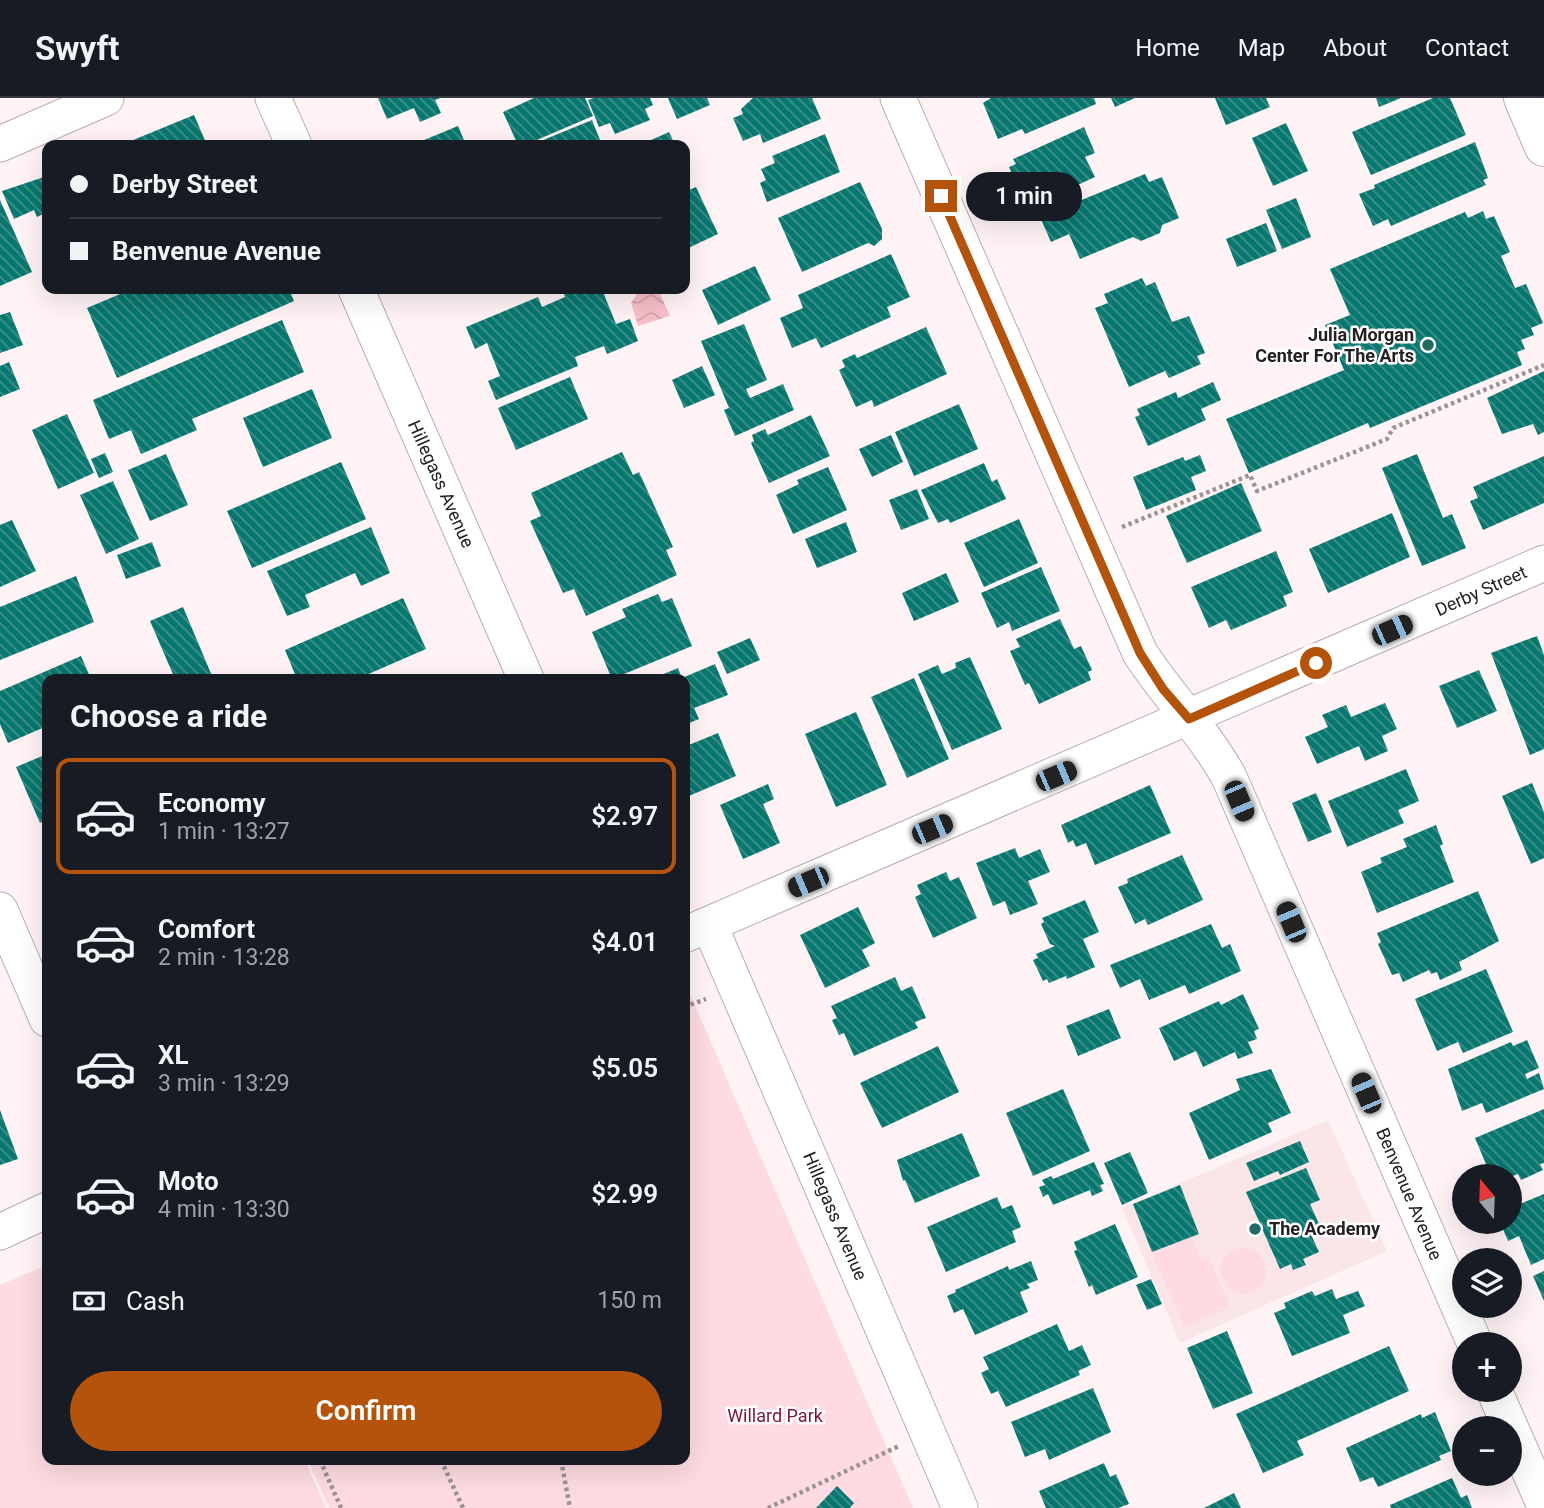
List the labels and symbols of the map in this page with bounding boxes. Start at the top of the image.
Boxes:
callout: 1 min [965,172,1081,220]
route end [925,180,957,212]
place label: Julia Morgan Center For The Arts [1255,324,1414,366]
marker: Julia Morgan Center For The Arts [1420,337,1436,353]
street label: Hillegass Avenue [404,417,479,551]
street label: Derby Street [1432,561,1530,620]
car [1369,612,1416,648]
route start [1300,647,1332,679]
car [1033,758,1080,794]
car [1222,778,1257,824]
car [909,811,956,847]
car [785,864,832,900]
car [1274,899,1309,945]
car [1349,1070,1384,1116]
street label: Benvenue Avenue [1372,1125,1447,1263]
street label: Hillegass Avenue [799,1148,872,1283]
north arrow [1452,1164,1522,1234]
place label: The Academy [1269,1218,1381,1239]
marker: The Academy [1247,1221,1263,1237]
park label: Willard Park [727,1405,824,1426]

